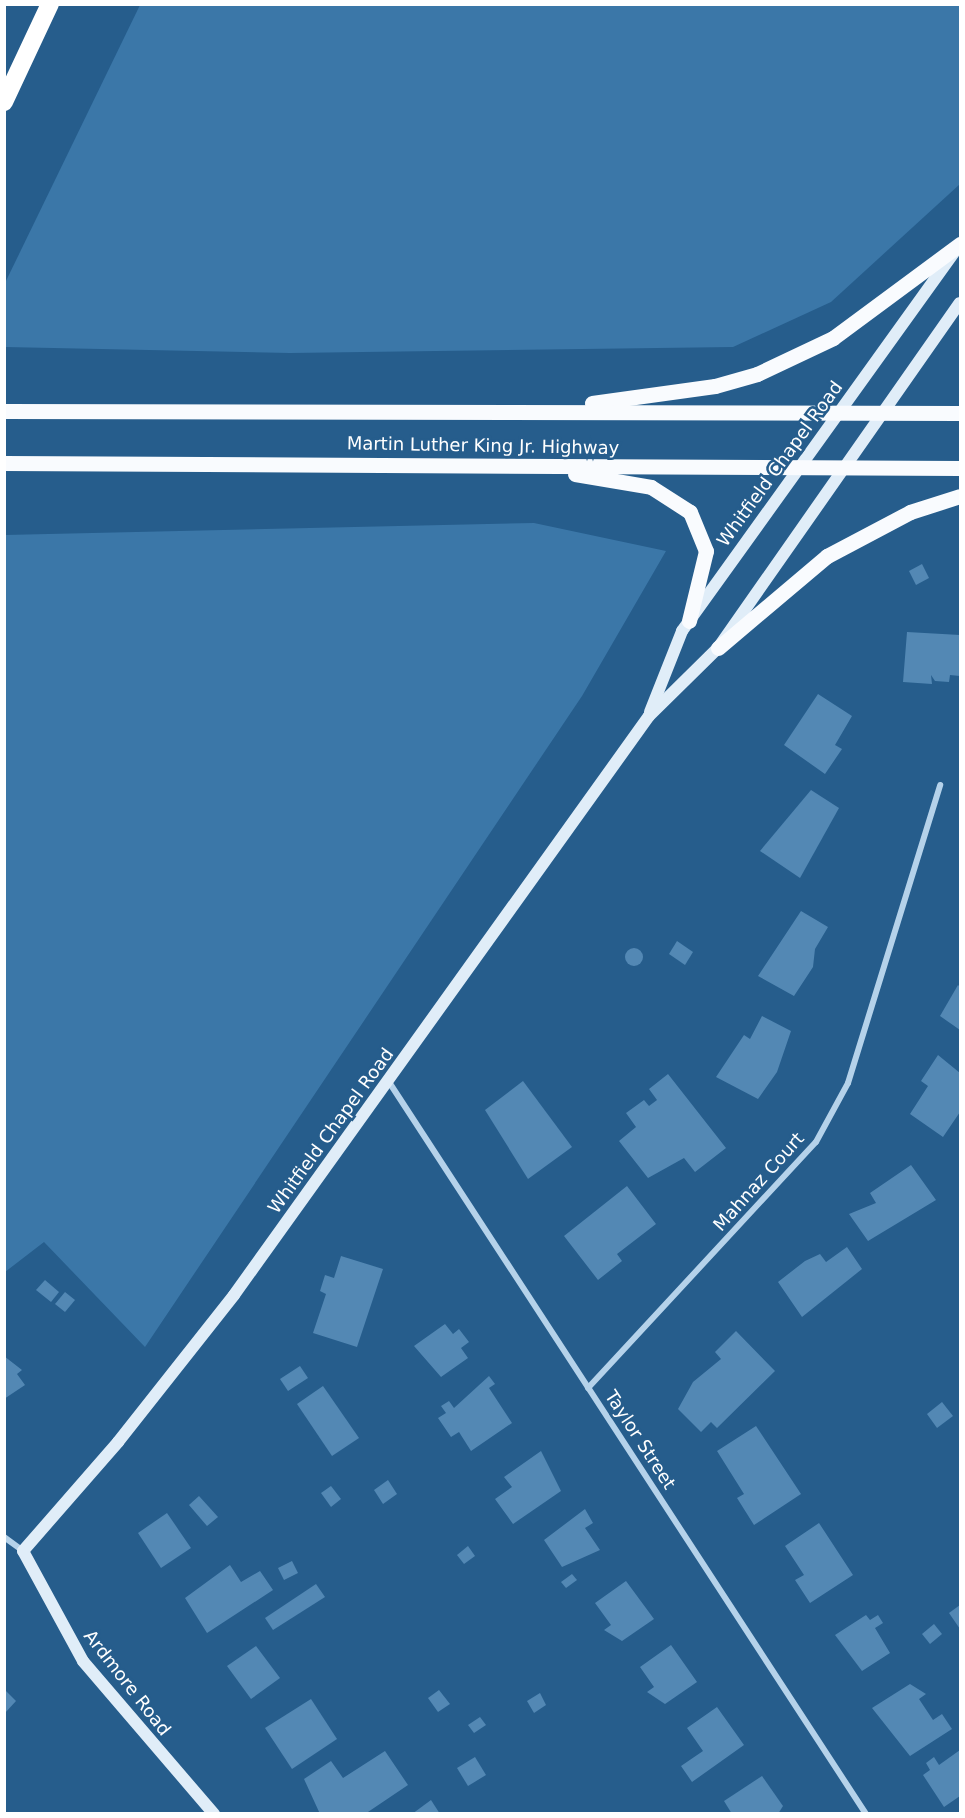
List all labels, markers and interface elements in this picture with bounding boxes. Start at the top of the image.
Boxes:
street label: Whitfield Chapel Road [713,377,847,551]
street label: Martin Luther King Jr. Highway [347,433,619,459]
street label: Whitfield Chapel Road [264,1044,398,1218]
street label: Mahnaz Court [709,1128,809,1236]
street label: Taylor Street [600,1387,680,1493]
street label: Ardmore Road [79,1626,175,1740]

